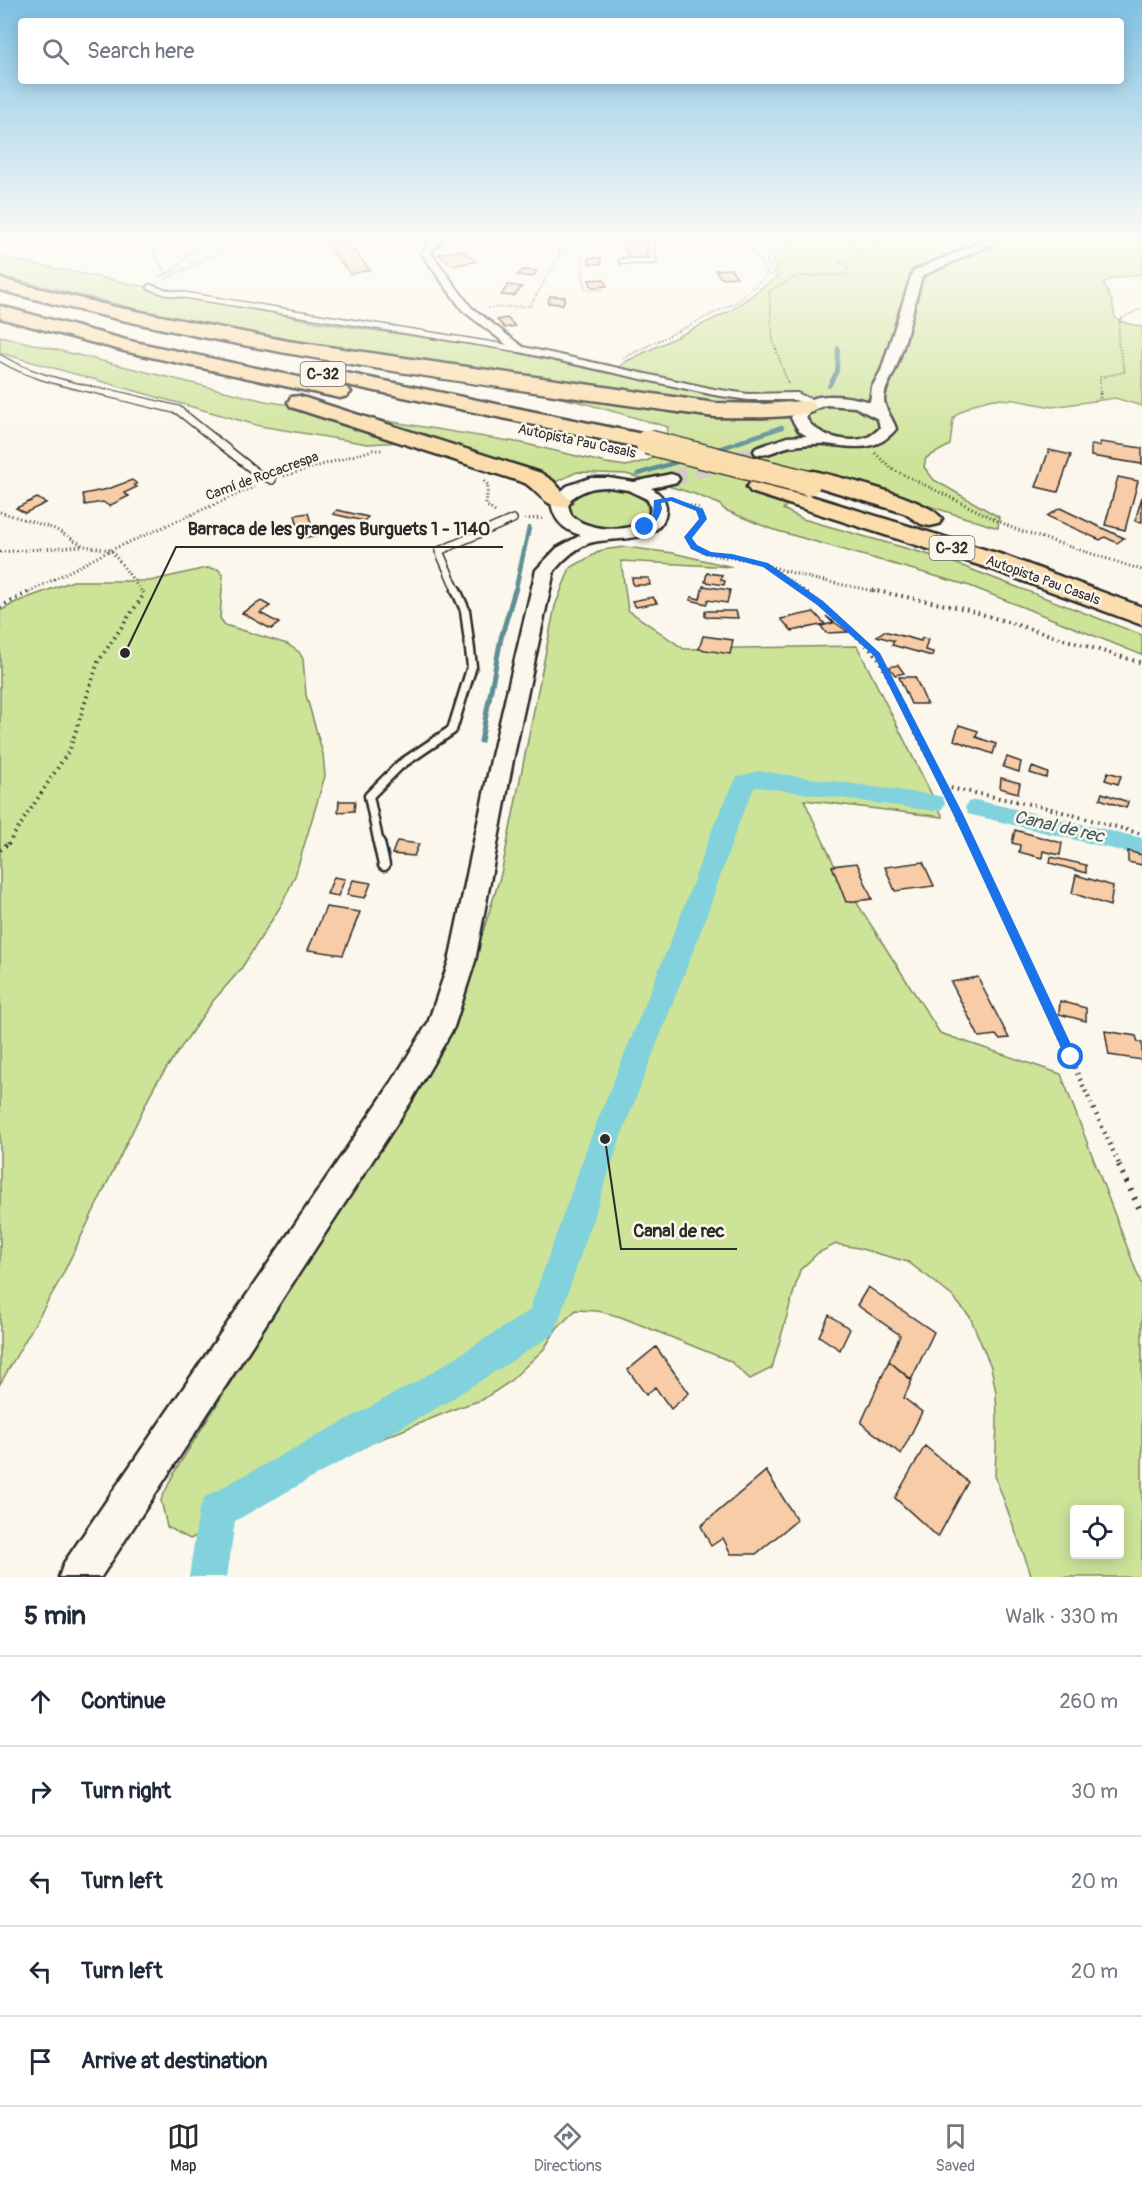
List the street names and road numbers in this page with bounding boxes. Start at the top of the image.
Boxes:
road number: C-32 [300,362,346,386]
street label: Autopista Pau Casals [516,420,638,462]
street label: Camí de Rocacrespa [203,448,321,504]
road number: C-32 [930,536,974,560]
street label: Autopista Pau Casals [984,551,1103,609]

